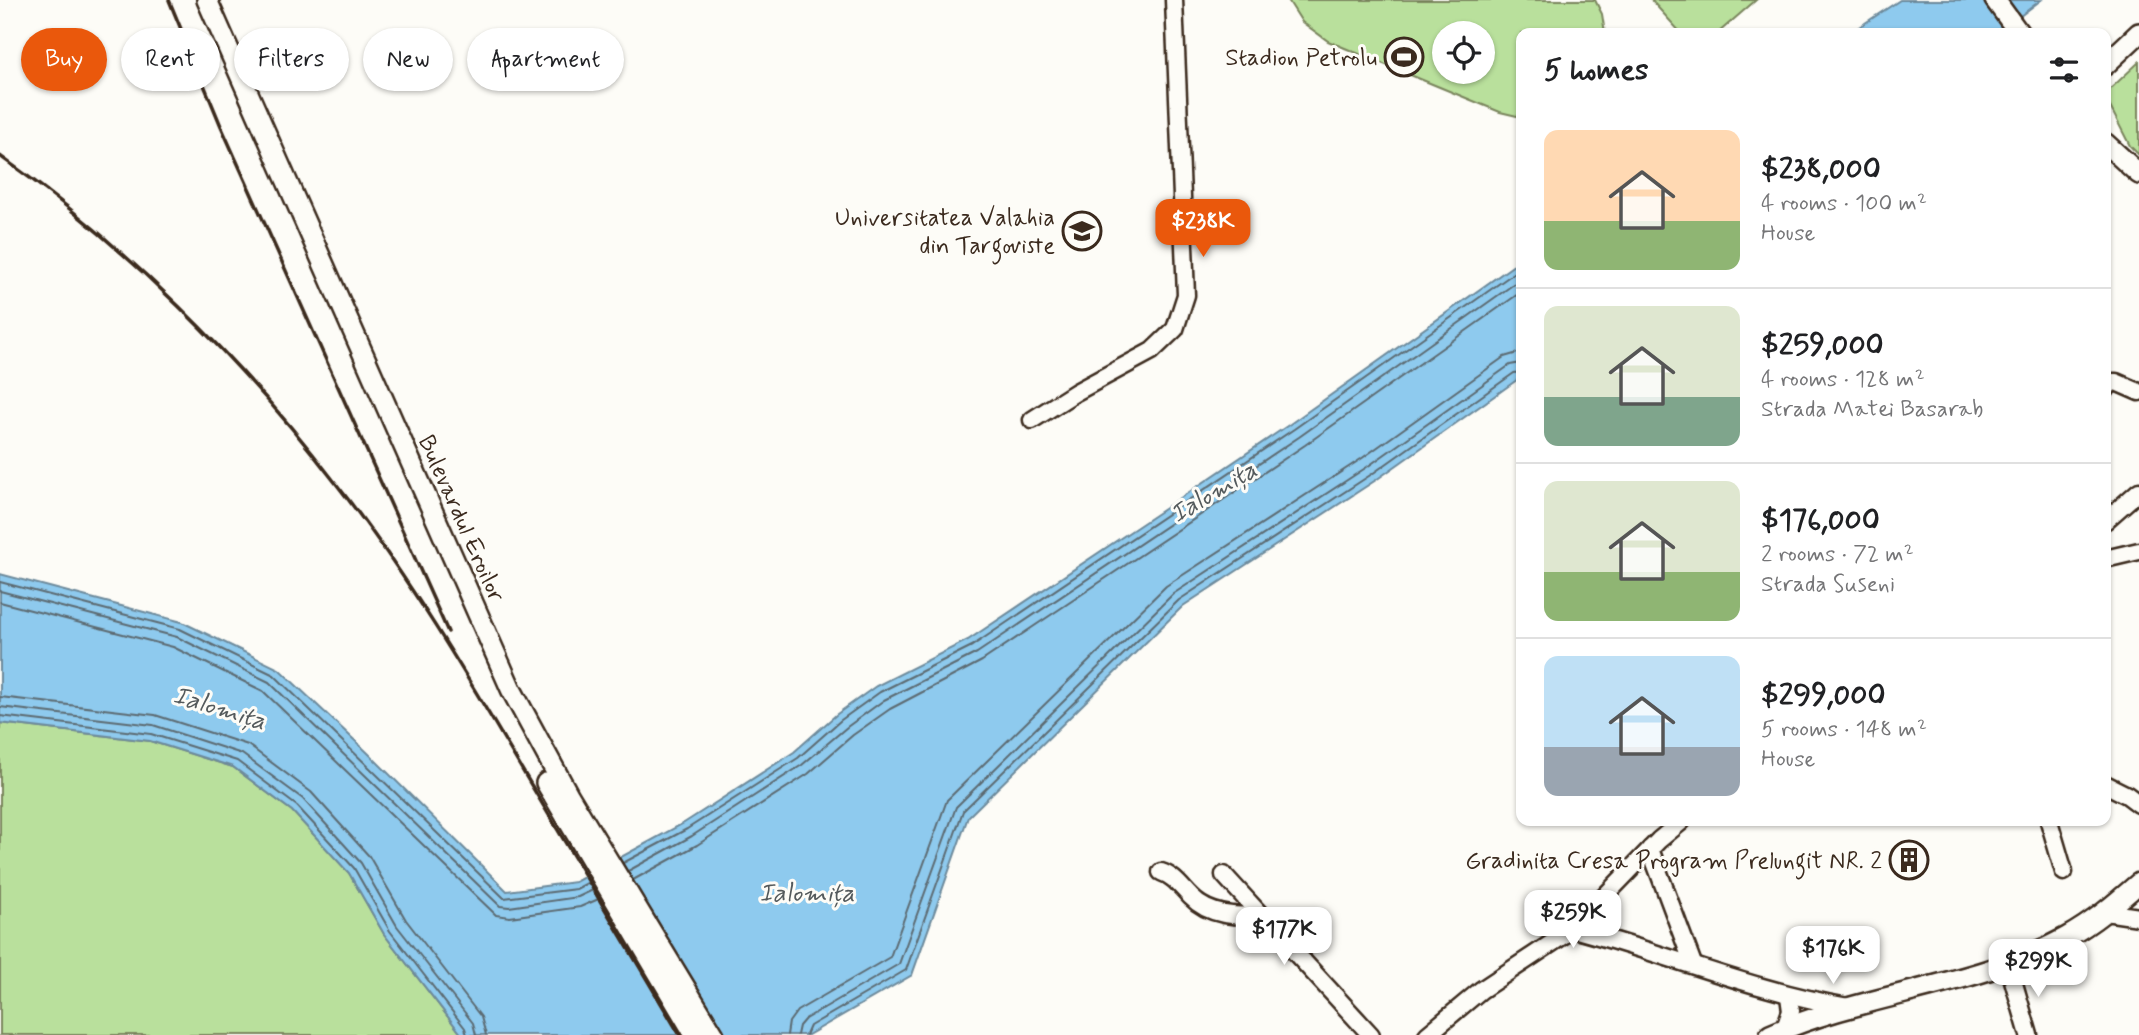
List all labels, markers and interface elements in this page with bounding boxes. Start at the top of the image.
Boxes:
map controls [1432,21,1495,84]
button: locate [1432,21,1495,84]
chip: Buy [21,28,107,91]
chip: Rent [121,28,220,91]
chip: Filters [234,28,349,91]
chip: New [363,28,453,91]
chip: Apartment [467,28,624,91]
sports icon: Stadion Petrolu [1383,36,1425,78]
place label: Stadion Petrolu [1225,43,1377,74]
text: 5 homes [1544,51,1649,90]
icon: filters [2045,51,2083,89]
text: $238,000 [1761,150,1881,189]
icon: home [1600,158,1684,242]
text: 4 rooms · 100 m² [1761,189,1927,219]
pin: $238K [1154,200,1252,259]
place label: Universitatea Valahia din Targoviste [835,203,1055,265]
text: $238K [1171,207,1235,237]
school or university icon: Universitatea Valahia din Targoviste [1061,210,1103,252]
text: House [1761,219,1815,249]
text: $259,000 [1761,326,1884,365]
icon: home [1600,334,1684,418]
text: 4 rooms · 128 m² [1761,365,1925,395]
text: Strada Matei Basarab [1761,395,1983,425]
street label: Bulevardul Eroilor [410,430,511,607]
water label: Ialomița [1164,454,1264,532]
text: $176,000 [1761,501,1880,540]
icon: home [1600,509,1684,593]
text: 2 rooms · 72 m² [1761,540,1914,570]
text: Strada Suseni [1761,570,1895,600]
text: $299,000 [1761,676,1885,715]
water label: Ialomița [169,679,270,739]
icon: home [1600,684,1684,768]
text: 5 rooms · 148 m² [1761,715,1927,745]
text: House [1761,745,1815,775]
building icon: Gradinita Cresa Program Prelungit NR. 2 [1888,839,1930,881]
place label: Gradinita Cresa Program Prelungit NR. 2 [1465,846,1882,880]
water label: Ialomița [759,877,855,911]
pin: $259K [1524,890,1622,950]
text: $259K [1540,898,1606,928]
pin: $177K [1235,908,1333,967]
text: $177K [1252,915,1316,945]
pin: $176K [1784,926,1882,986]
text: $176K [1802,934,1864,964]
pin: $299K [1989,940,2087,999]
text: $299K [2005,947,2071,977]

